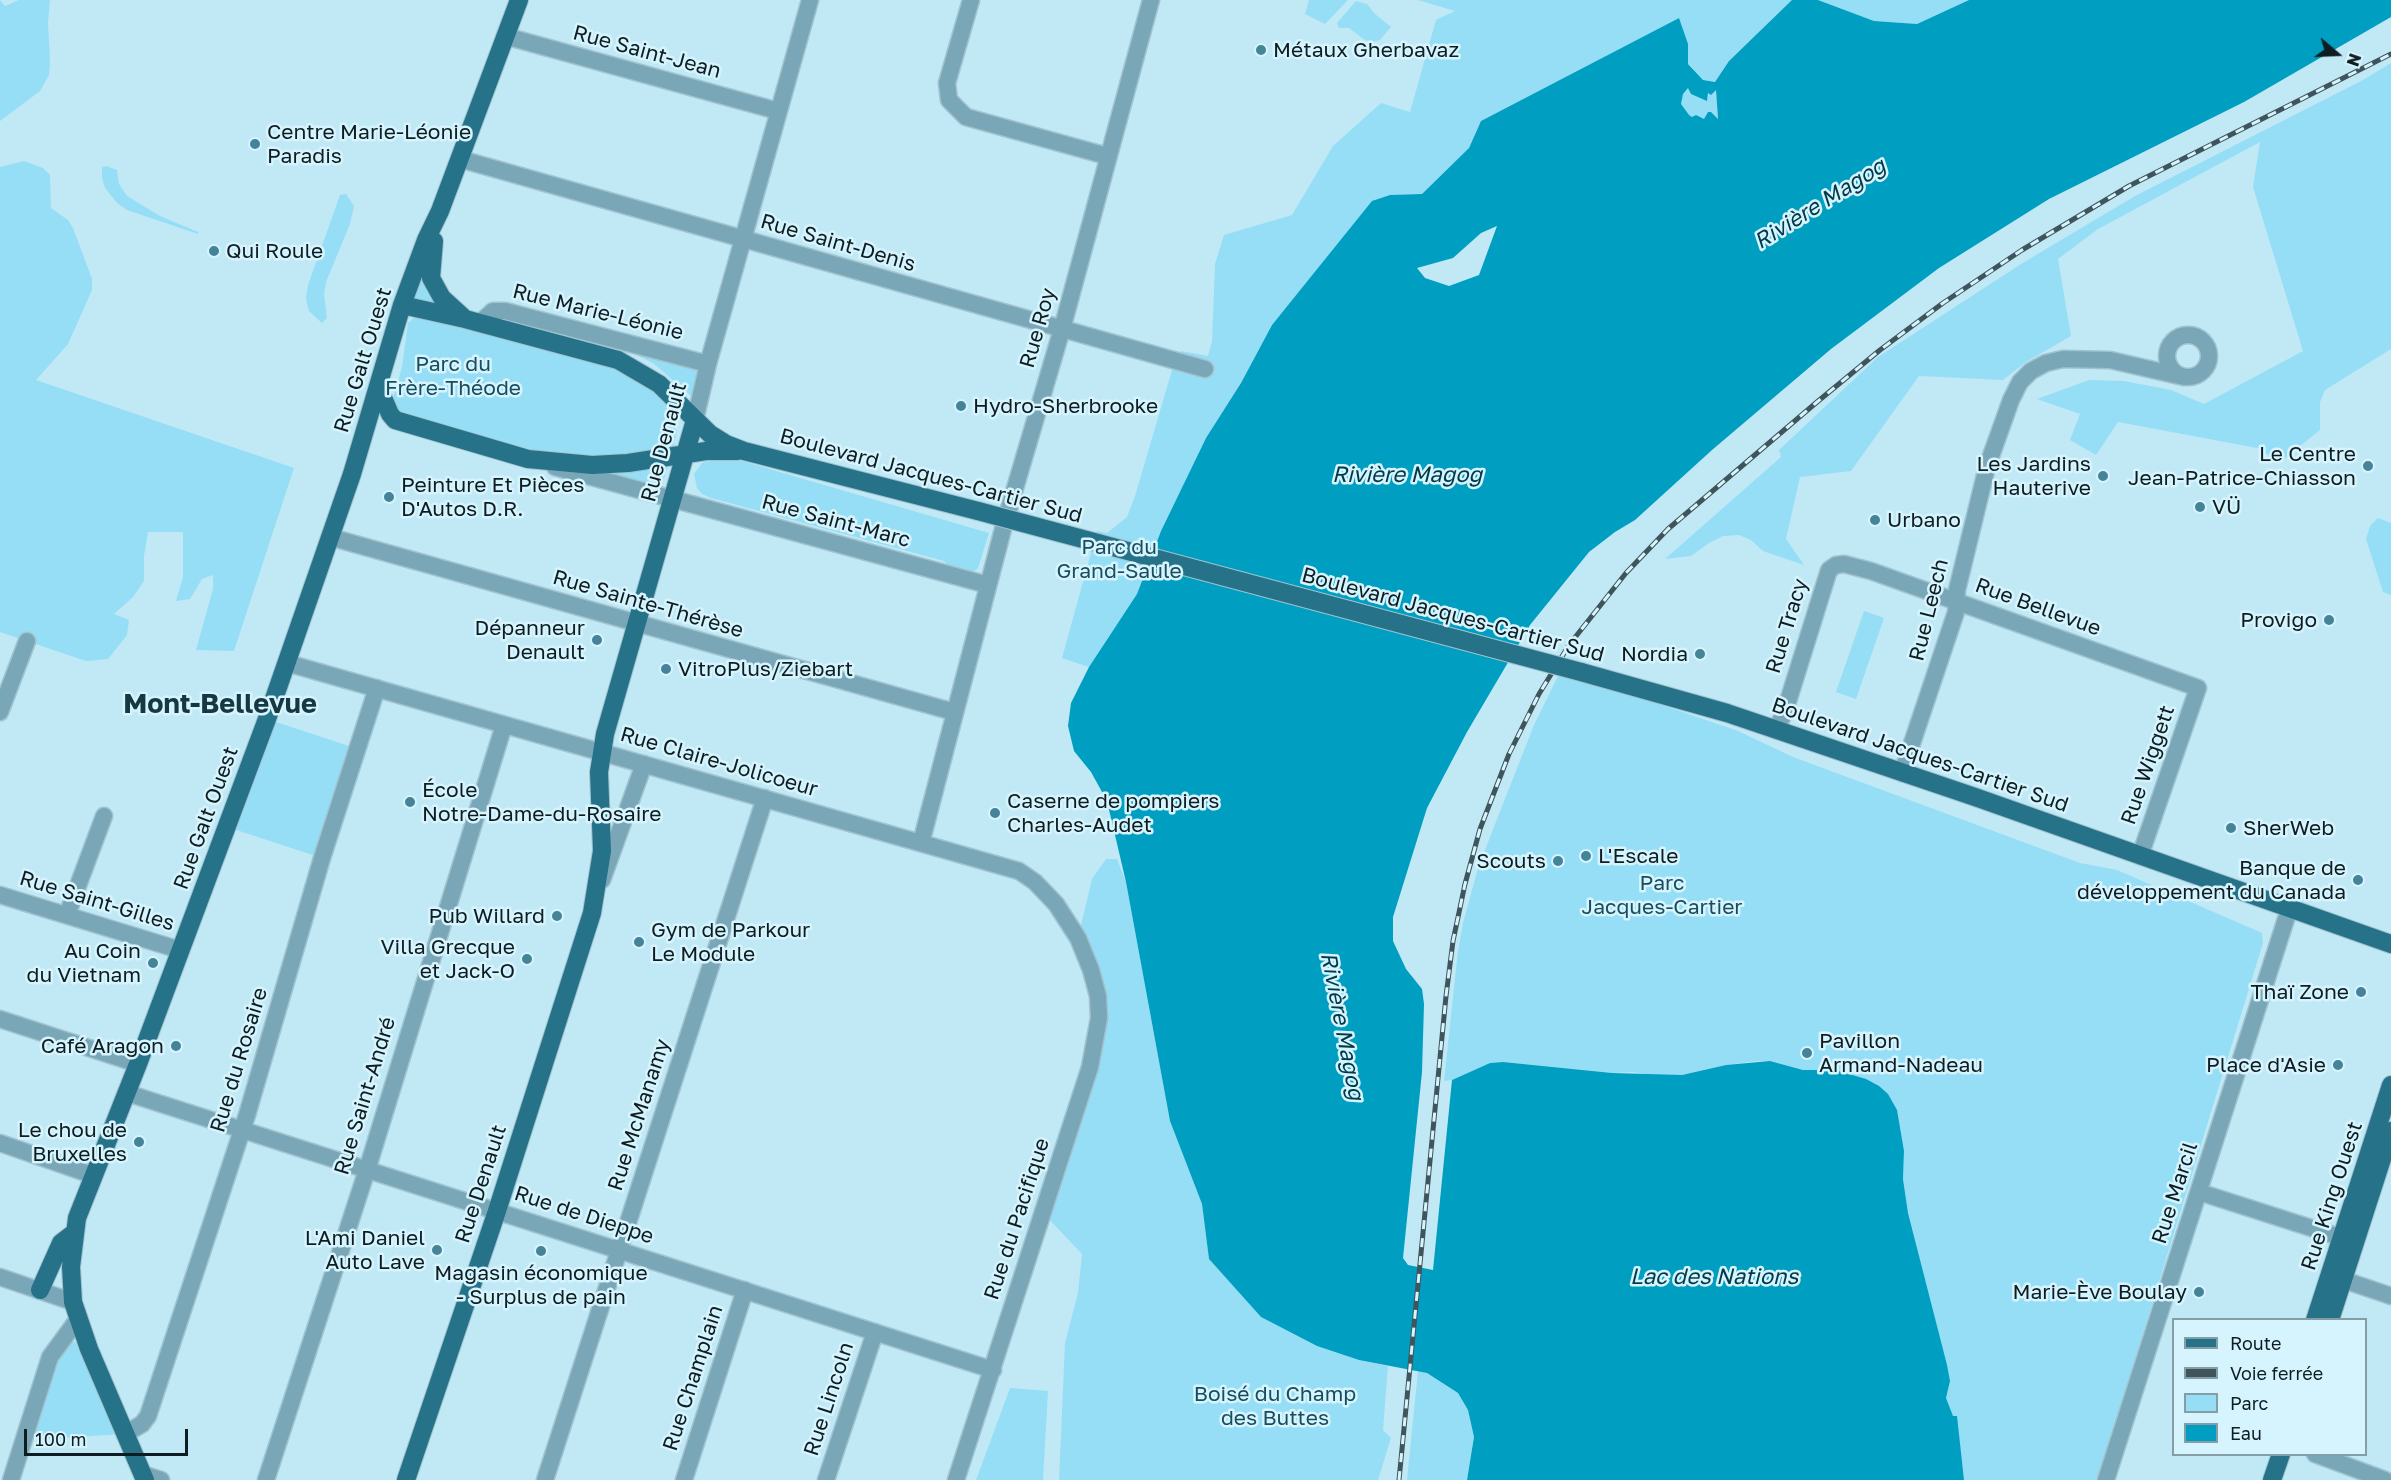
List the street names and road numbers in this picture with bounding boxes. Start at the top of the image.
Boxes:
street label: Rue Saint-Jean [570,20,724,84]
street label: Rue Saint-Denis [758,209,918,277]
street label: Rue Marie-Léonie [510,279,686,345]
street label: Rue Galt Ouest [329,284,397,436]
street label: Rue Roy [1015,285,1061,371]
street label: Rue Denault [636,379,692,505]
street label: Boulevard Jacques-Cartier Sud [777,423,1085,529]
street label: Rue Saint-Marc [759,489,913,553]
street label: Rue Leech [1904,556,1954,664]
street label: Boulevard Jacques-Cartier Sud [1299,562,1607,668]
street label: Rue Sainte-Thérèse [550,565,746,643]
street label: Rue Bellevue [1972,573,2104,641]
street label: Rue Tracy [1761,576,1813,676]
street label: Boulevard Jacques-Cartier Sud [1768,692,2072,818]
street label: Rue Wiggett [2116,702,2180,828]
street label: Rue Claire-Jolicoeur [617,722,821,802]
street label: Rue Galt Ouest [168,743,244,893]
street label: Rue Saint-Gilles [17,865,177,937]
street label: Rue du Rosaire [205,984,273,1136]
street label: Rue Saint-André [329,1014,401,1178]
street label: Rue McManamy [603,1036,675,1194]
street label: Rue King Ouest [2296,1118,2368,1274]
street label: Rue Denault [450,1122,512,1246]
street label: Rue du Pacifique [979,1135,1055,1303]
street label: Rue Marcil [2147,1139,2203,1247]
street label: Rue de Dieppe [511,1181,657,1249]
street label: Rue Champlain [658,1302,728,1454]
street label: Rue Lincoln [799,1339,859,1459]

